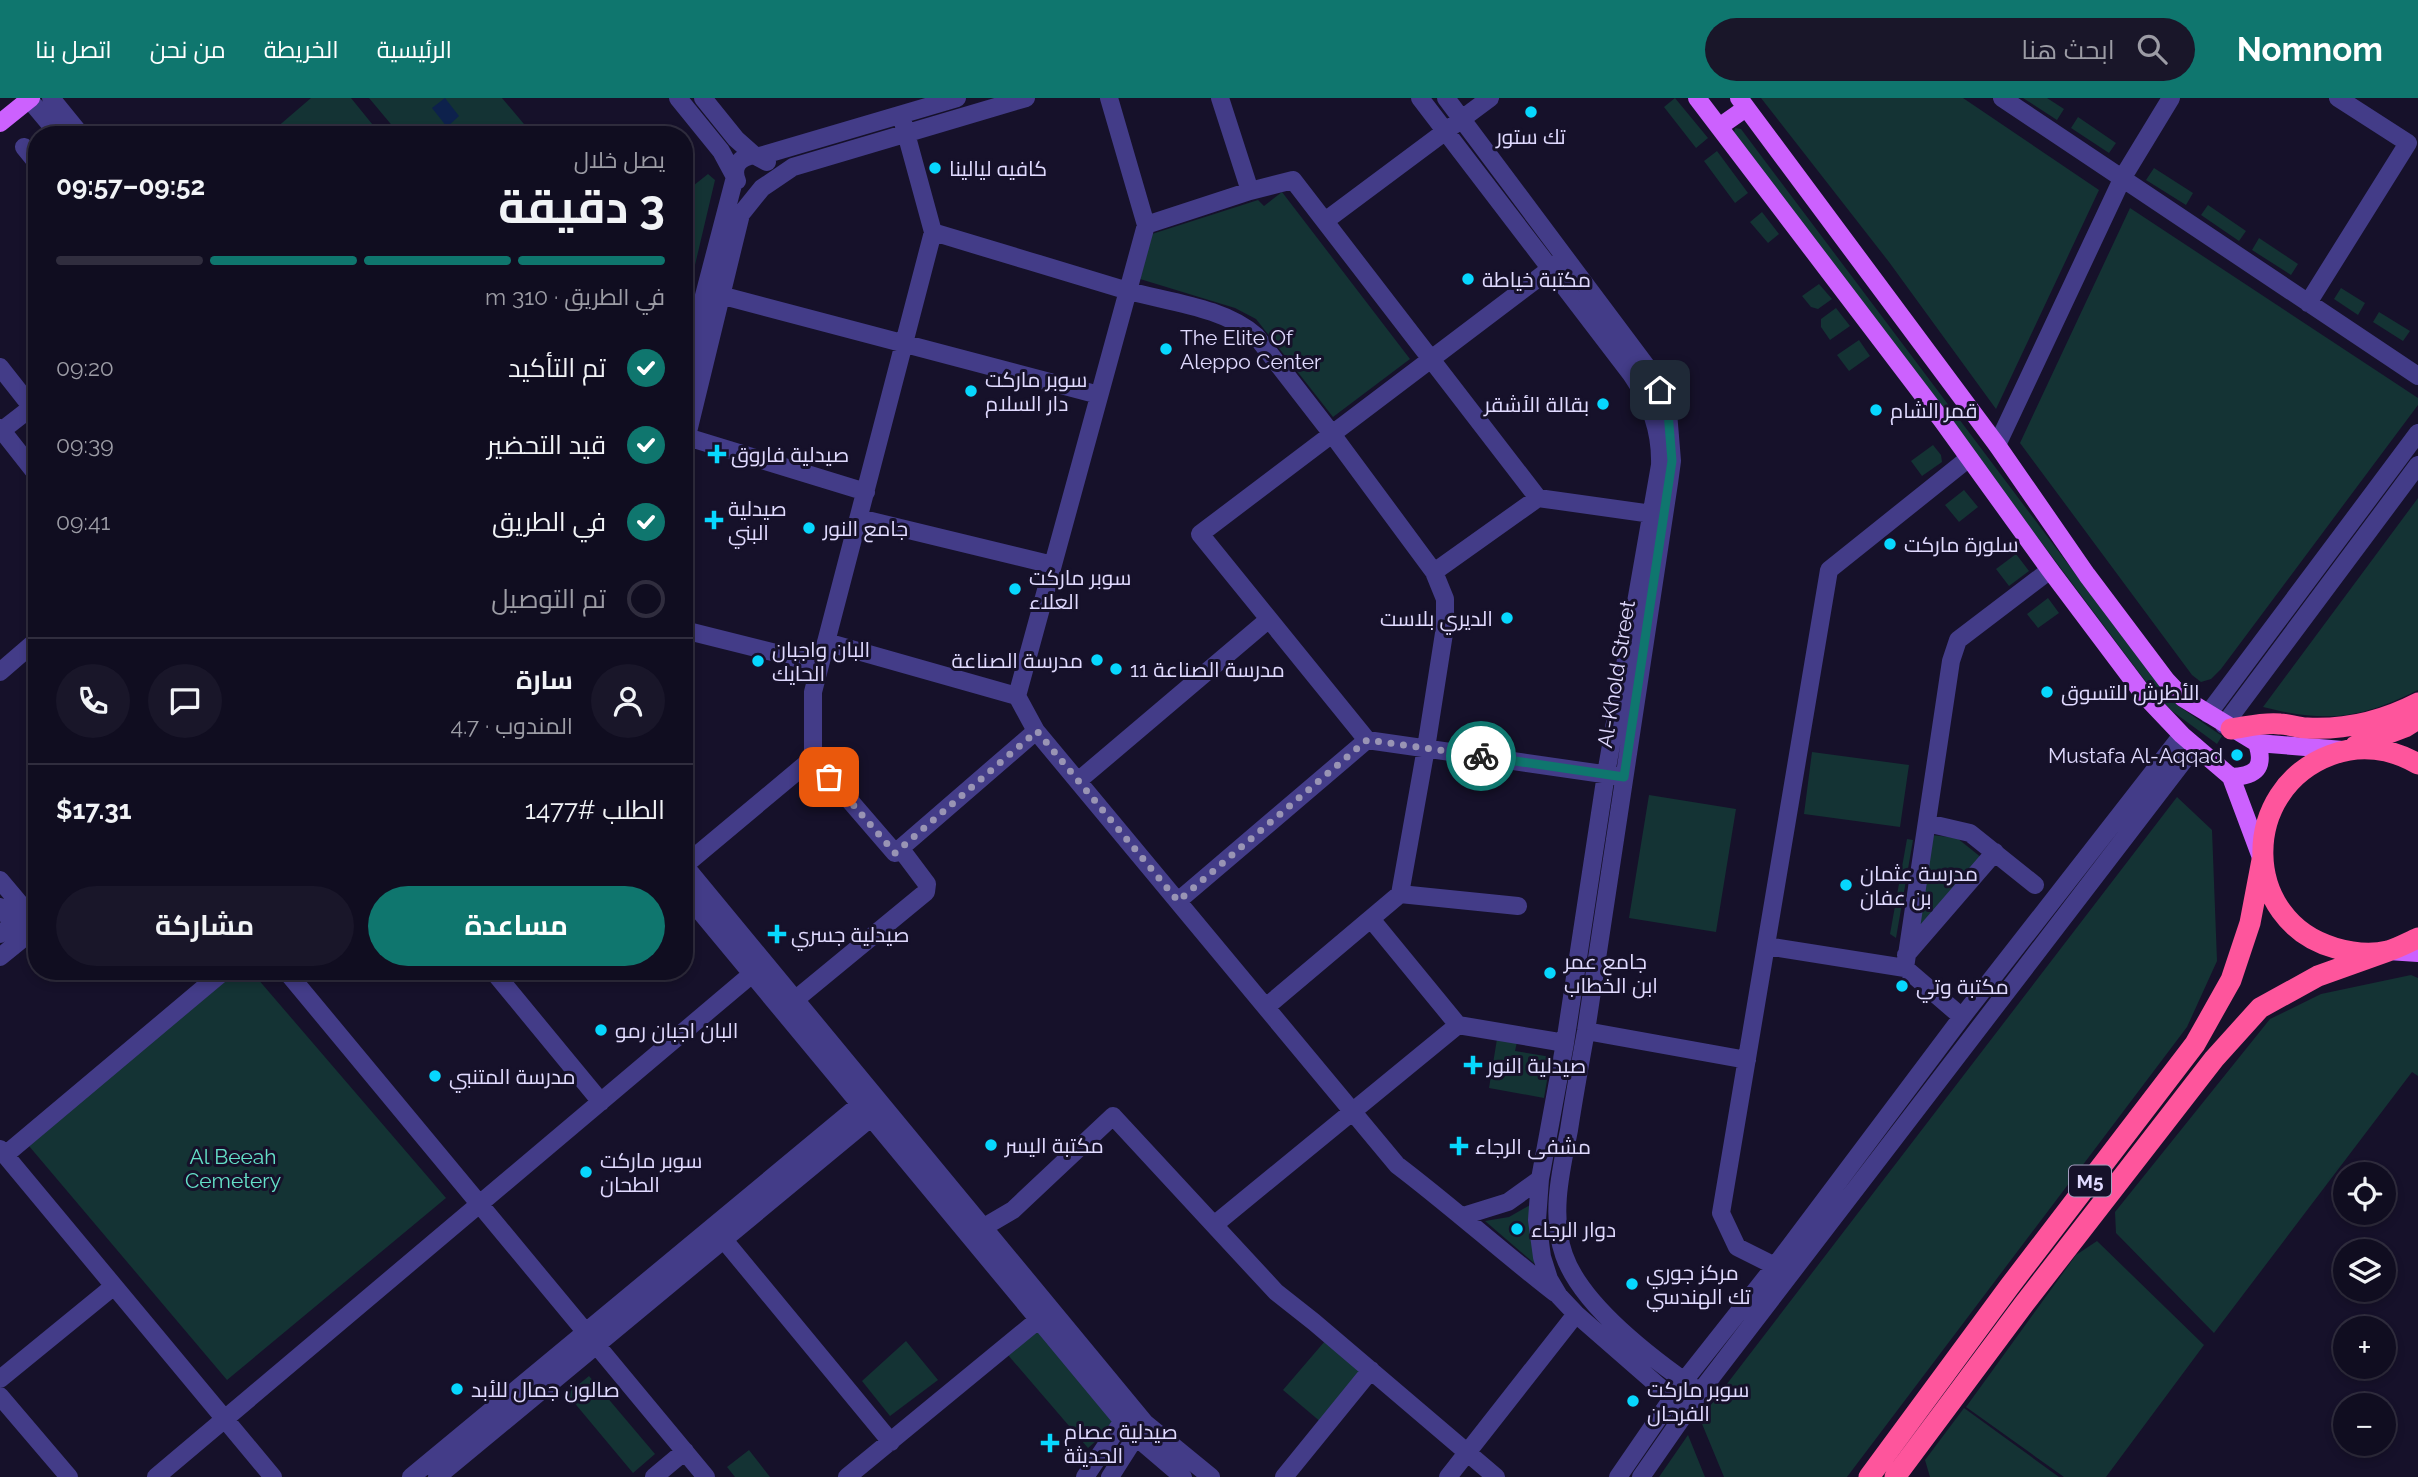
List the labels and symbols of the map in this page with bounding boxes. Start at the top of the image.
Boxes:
marker: تك ستور [1523,104,1539,120]
place label: تك ستور [1495,124,1566,149]
place label: كافيه ليالينا [949,156,1047,181]
marker: كافيه ليالينا [927,160,943,176]
place label: مكتبة خياطة [1482,267,1591,292]
marker: مكتبة خياطة [1460,271,1476,287]
place label: The Elite Of Aleppo Center [1180,325,1322,374]
marker: The Elite Of Aleppo Center [1158,341,1174,357]
pin [1630,360,1690,420]
place label: سوبر ماركت دار السلام [985,367,1087,418]
marker: سوبر ماركت دار السلام [963,383,979,399]
place label: بقالة الأشقر [1483,392,1589,417]
marker: بقالة الأشقر [1595,396,1611,412]
place label: قمر الشام [1890,398,1977,425]
marker: قمر الشام [1868,402,1884,418]
place label: صيدلية فاروق [731,442,849,468]
marker: صيدلية فاروق [709,446,725,462]
place label: صيدلية البني [728,496,787,549]
marker: صيدلية البني [706,512,722,528]
place label: جامع النور [822,516,908,543]
marker: جامع النور [801,520,817,536]
place label: سلورة ماركت [1904,532,2019,557]
marker: سلورة ماركت [1882,536,1898,552]
place label: سوبر ماركت العلاء [1029,565,1131,614]
marker: سوبر ماركت العلاء [1007,581,1023,597]
street label: Al-Khold Street [1592,598,1640,750]
place label: الديري بلاست [1380,606,1493,635]
marker: الديري بلاست [1499,610,1515,626]
place label: البان واجبان الحايك [772,637,870,686]
place label: مدرسة الصناعة [952,648,1083,673]
marker: مدرسة الصناعة [1089,652,1105,668]
marker: البان واجبان الحايك [750,653,766,669]
place label: مدرسة الصناعة 11 [1130,657,1285,682]
marker: مدرسة الصناعة 11 [1108,661,1124,677]
place label: الأطرش للتسوق [2061,680,2200,706]
marker: الأطرش للتسوق [2039,684,2055,700]
courier [1446,721,1516,791]
place label: Mustafa Al-Aqqad [2048,743,2223,768]
pin [799,747,859,807]
marker: Mustafa Al-Aqqad [2229,747,2245,763]
place label: مدرسة عثمان بن عفان [1860,861,1978,911]
marker: مدرسة عثمان بن عفان [1838,877,1854,893]
place label: صيدلية جسري [791,922,910,951]
marker: صيدلية جسري [769,926,785,942]
place label: جامع عمر ابن الخطاب [1563,949,1658,999]
marker: جامع عمر ابن الخطاب [1542,965,1558,981]
place label: مكتبة وتي [1916,974,2009,1003]
marker: مكتبة وتي [1894,978,1910,994]
place label: البان اجبان رمو [615,1018,738,1044]
marker: البان اجبان رمو [593,1022,609,1038]
place label: صيدلية النور [1486,1053,1586,1078]
marker: صيدلية النور [1465,1057,1481,1073]
place label: مدرسة المتنبي [449,1064,575,1093]
marker: مدرسة المتنبي [427,1068,443,1084]
place label: مكتبة اليسر [1004,1133,1104,1158]
place label: مشفى الرجاء [1475,1134,1591,1160]
marker: مشفى الرجاء [1449,1136,1469,1156]
marker: مكتبة اليسر [983,1137,999,1153]
park label: Al Beeah Cemetery [185,1144,281,1193]
place label: سوبر ماركت الطحان [600,1148,702,1198]
marker: سوبر ماركت الطحان [578,1164,594,1180]
road number: M5 [2069,1166,2111,1196]
place label: دوار الرجاء [1531,1217,1616,1242]
marker: دوار الرجاء [1509,1221,1525,1237]
place label: مركز جوري تك الهندسي [1646,1260,1751,1312]
marker: مركز جوري تك الهندسي [1624,1276,1640,1292]
place label: صالون جمال للأبد [471,1377,620,1403]
place label: سوبر ماركت الفرحان [1647,1377,1749,1427]
marker: صالون جمال للأبد [449,1381,465,1397]
marker: سوبر ماركت الفرحان [1625,1393,1641,1409]
place label: صيدلية عصام الحديثة [1064,1419,1178,1468]
marker: صيدلية عصام الحديثة [1042,1435,1058,1451]

